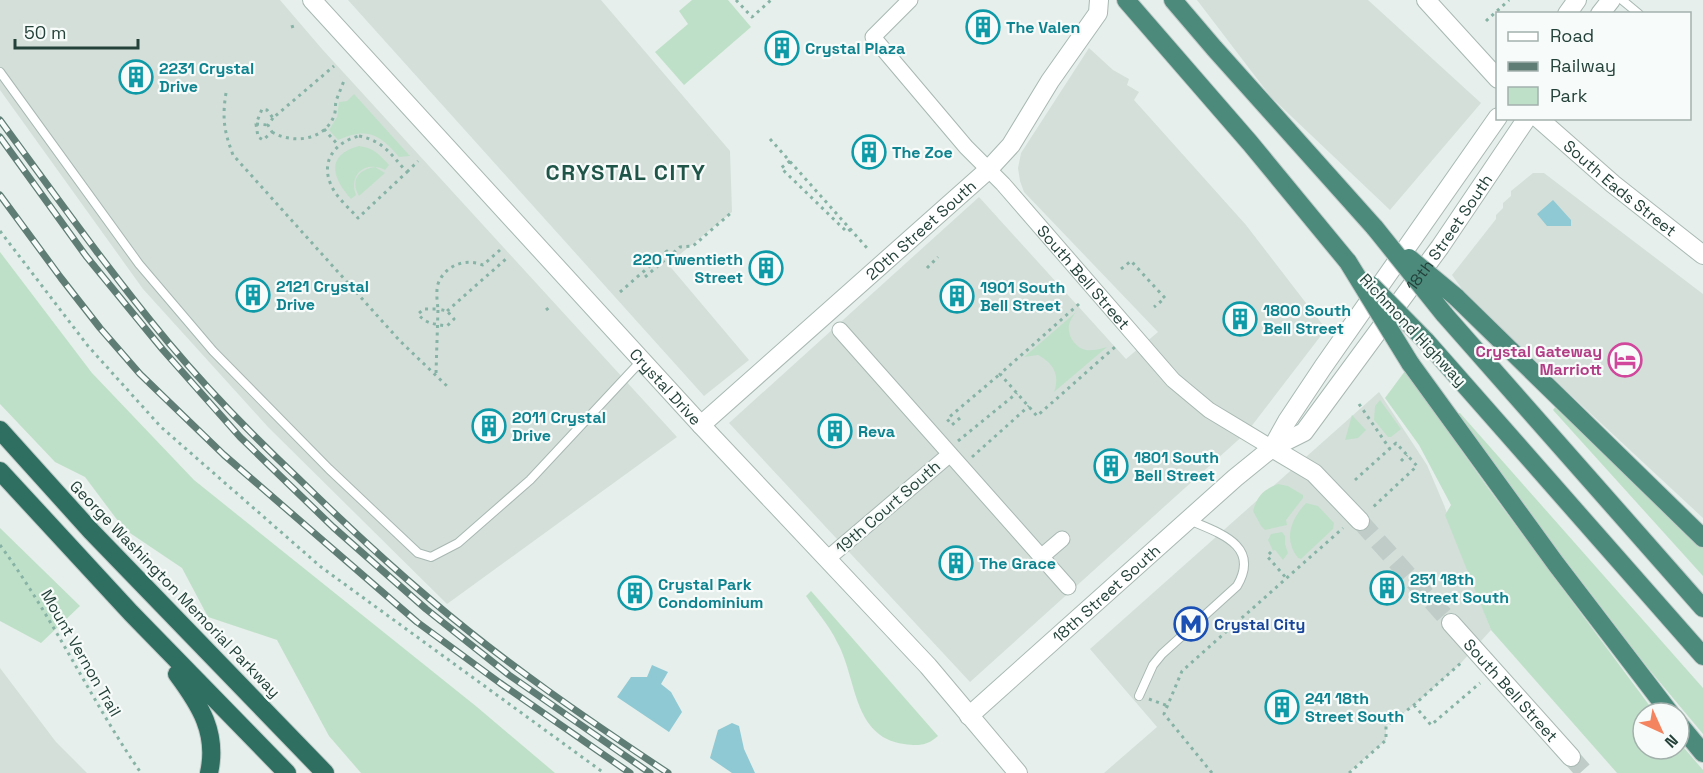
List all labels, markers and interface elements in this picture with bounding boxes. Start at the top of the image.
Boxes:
building icon: The Valen [965,9,1001,45]
scale bar [15,12,138,50]
legend [1496,12,1691,120]
place label: The Valen [1006,17,1080,38]
text: 50 m [24,21,66,44]
text: Road [1550,24,1594,47]
building icon: Crystal Plaza [764,30,800,66]
place label: Crystal Plaza [805,38,905,59]
text: Railway [1550,54,1616,77]
place label: 2231 Crystal Drive [159,58,254,97]
building icon: 2231 Crystal Drive [118,59,154,95]
text: Park [1550,84,1588,107]
building icon: The Zoe [851,134,887,170]
street label: South Eads Street [1559,135,1681,241]
place label: The Zoe [892,142,953,163]
district label: CRYSTAL CITY [546,158,706,186]
street label: 18th Street South [1401,170,1497,295]
street label: 20th Street South [861,175,980,284]
street label: South Bell Street [1033,220,1135,334]
place label: 220 Twentieth Street [633,249,743,288]
building icon: 220 Twentieth Street [748,250,784,286]
street label: Richmond Highway [1355,269,1471,391]
place label: 2121 Crystal Drive [276,276,369,315]
building icon: 2121 Crystal Drive [235,277,271,313]
place label: 1901 South Bell Street [980,277,1065,316]
building icon: 1901 South Bell Street [939,278,975,314]
place label: 1800 South Bell Street [1263,300,1351,339]
building icon: 1800 South Bell Street [1222,301,1258,337]
place label: Crystal Gateway Marriott [1476,341,1602,380]
hotel icon: Crystal Gateway Marriott [1607,342,1643,378]
street label: Crystal Drive [625,344,706,430]
place label: 2011 Crystal Drive [512,407,606,446]
building icon: 2011 Crystal Drive [471,408,507,444]
building icon: Reva [817,413,853,449]
place label: Reva [858,421,895,442]
place label: 1801 South Bell Street [1134,447,1219,486]
building icon: 1801 South Bell Street [1093,448,1129,484]
street label: 19th Court South [831,456,945,558]
street label: George Washington Memorial Parkway [65,476,285,702]
street label: 18th Street South [1048,540,1164,647]
building icon: The Grace [938,545,974,581]
place label: The Grace [979,553,1056,574]
place label: 251 18th Street South [1410,569,1509,608]
building icon: 251 18th Street South [1369,570,1405,606]
place label: Crystal Park Condominium [658,574,764,613]
building icon: Crystal Park Condominium [617,575,653,611]
street label: Mount Vernon Trail [36,586,126,720]
metro station icon: Crystal City [1173,606,1209,642]
place label: Crystal City [1214,614,1305,635]
street label: South Bell Street [1459,634,1563,746]
place label: 241 18th Street South [1305,688,1404,727]
building icon: 241 18th Street South [1264,689,1300,725]
north arrow [1631,701,1691,761]
text: N [1660,730,1682,752]

